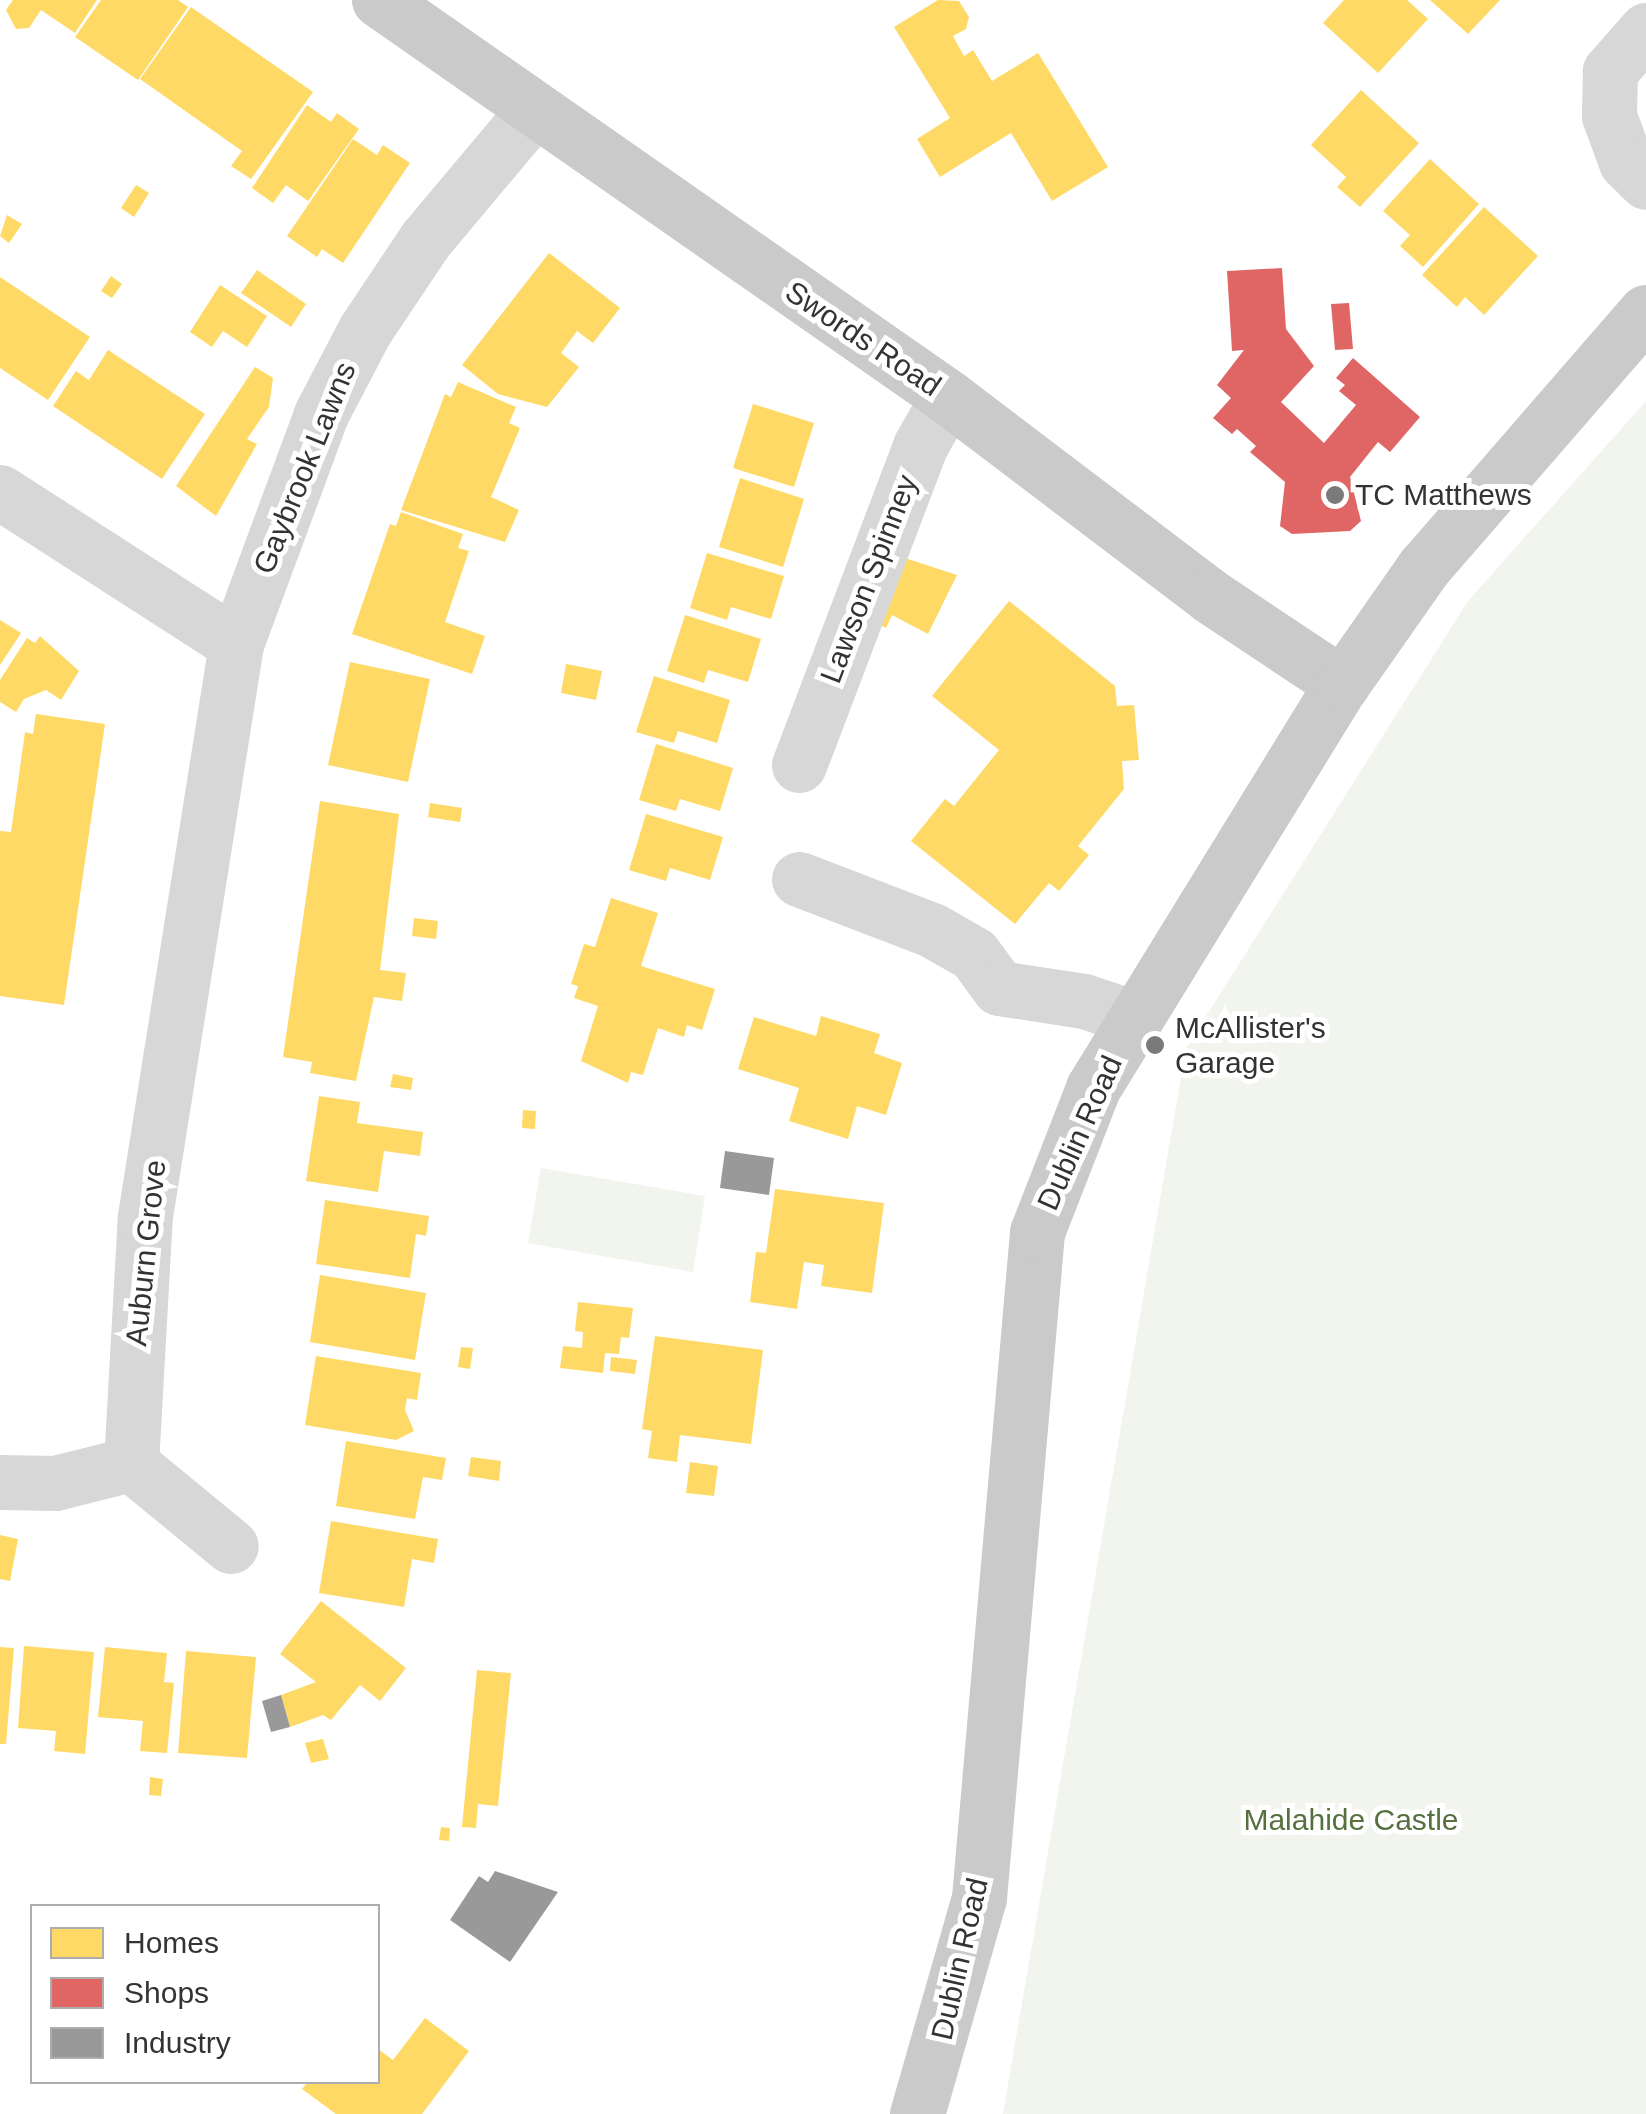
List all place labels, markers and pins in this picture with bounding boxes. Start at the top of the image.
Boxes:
place label: TC Matthews [1355,477,1532,513]
marker: TC Matthews [1324,484,1346,506]
place label: McAllister's Garage [1175,1010,1326,1080]
marker: McAllister's Garage [1144,1034,1166,1056]

